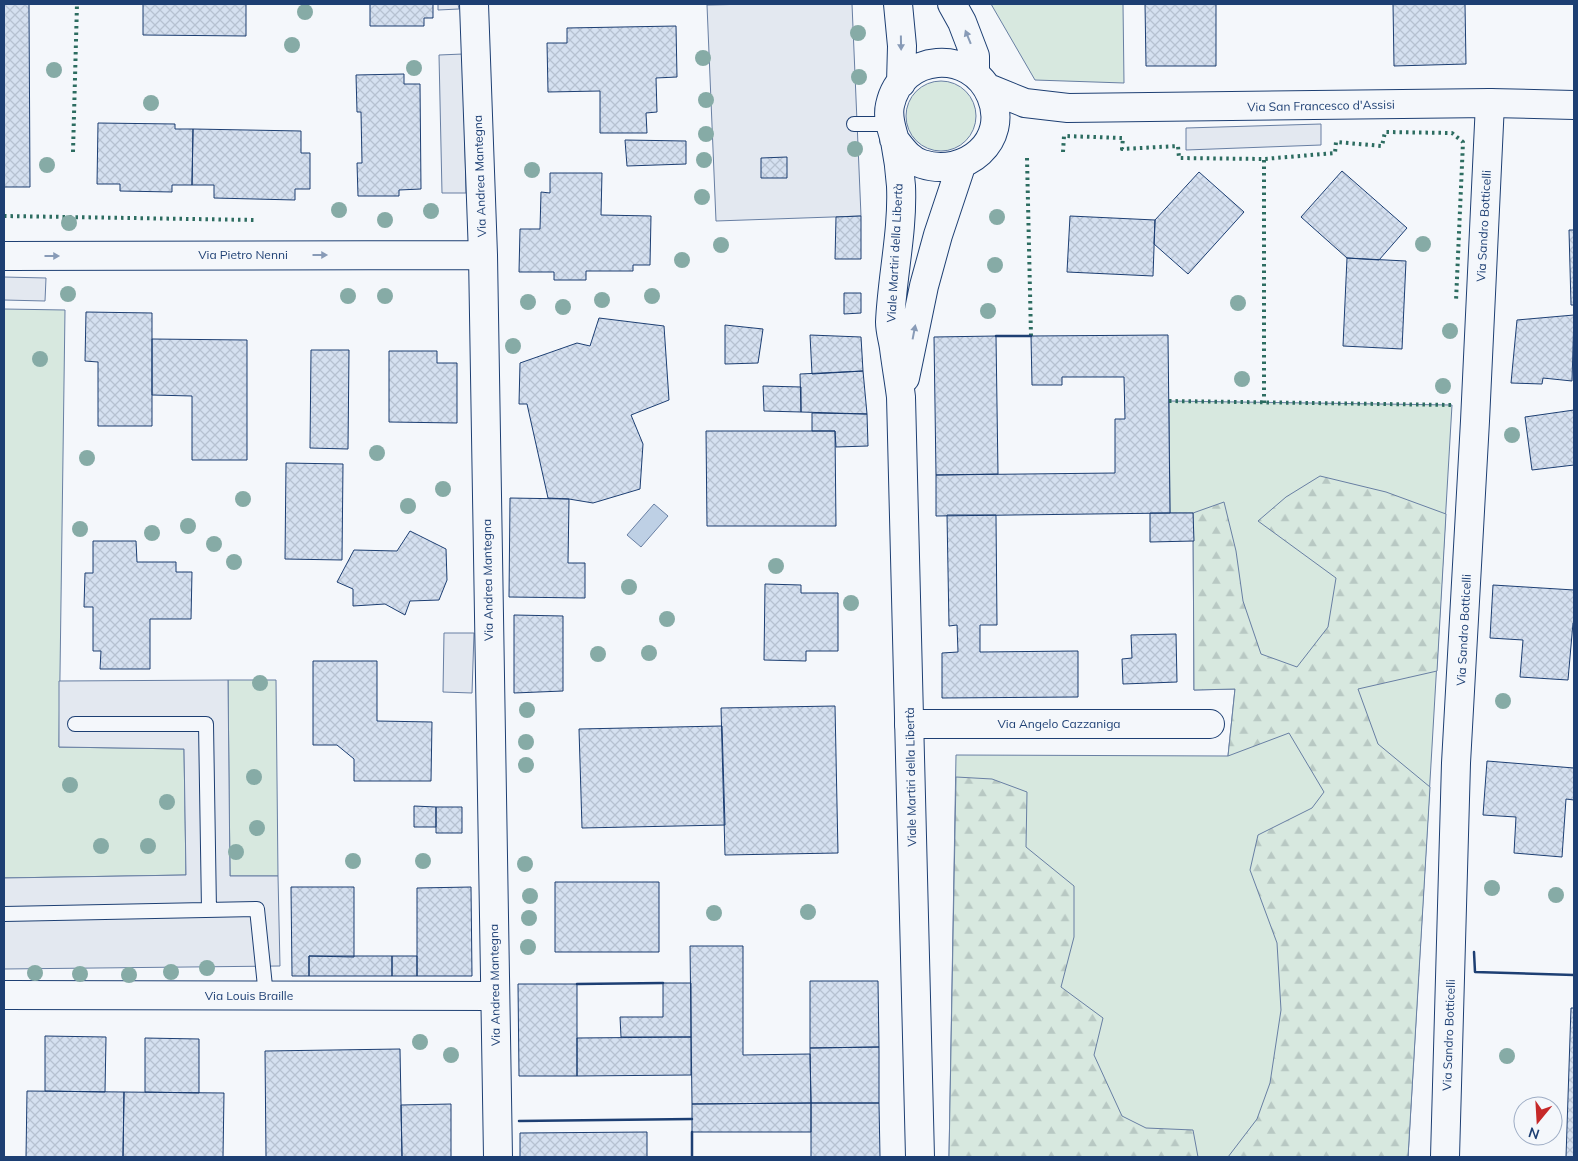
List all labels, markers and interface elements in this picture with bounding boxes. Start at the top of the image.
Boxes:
one-way arrow [964,30,972,44]
one-way arrow [898,36,906,52]
street label: Via San Francesco d'Assisi [1247,97,1395,114]
street label: Via Andrea Mantegna [470,115,489,237]
street label: Via Sandro Botticelli [1473,170,1494,282]
street label: Viale Martiri della Libertà [883,183,906,323]
street label: Via Pietro Nenni [198,247,288,262]
one-way arrow [312,251,328,259]
one-way arrow [45,252,61,260]
one-way arrow [911,323,919,339]
street label: Via Andrea Mantegna [479,519,496,641]
street label: Via Sandro Botticelli [1453,574,1474,686]
street label: Viale Martiri della Libertà [902,707,919,847]
street label: Via Angelo Cazzaniga [997,716,1121,731]
street label: Via Andrea Mantegna [486,924,503,1046]
street label: Via Sandro Botticelli [1439,979,1458,1091]
street label: Via Louis Braille [205,988,293,1003]
north arrow [1513,1096,1563,1146]
text: N [1526,1123,1542,1144]

